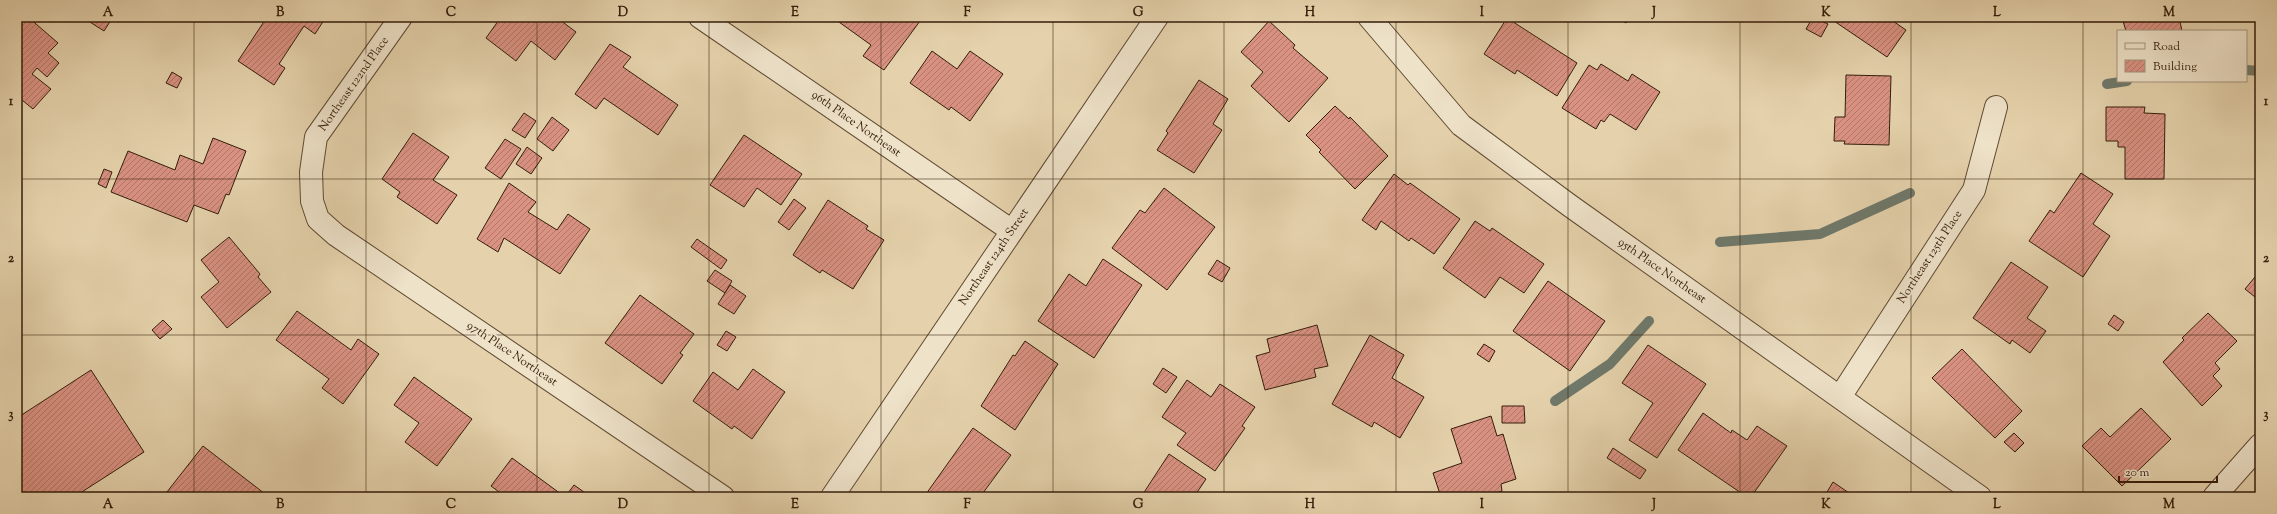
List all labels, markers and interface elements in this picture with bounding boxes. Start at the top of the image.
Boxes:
text: A [103,4,114,22]
text: B [276,4,285,22]
text: C [446,4,456,22]
text: D [618,4,628,22]
text: E [791,4,799,22]
text: F [963,4,971,22]
text: G [1133,4,1144,22]
text: H [1305,4,1316,22]
text: I [1480,4,1485,22]
text: J [1651,4,1656,22]
text: K [1821,4,1831,22]
text: L [1993,4,2001,22]
text: M [2163,4,2175,22]
legend [2117,30,2247,82]
street label: Northeast 122nd Place [314,33,394,135]
text: Road [2153,38,2180,56]
text: Building [2153,58,2197,76]
street label: 96th Place Northeast [807,86,905,162]
text: 1 [9,93,14,111]
text: 1 [2264,93,2269,111]
street label: Northeast 124th Street [955,205,1033,309]
street label: Northeast 125th Place [1893,206,1967,307]
street label: 95th Place Northeast [1614,234,1710,308]
text: 2 [8,250,15,268]
text: 2 [2263,250,2270,268]
street label: 97th Place Northeast [463,317,561,391]
text: 3 [8,406,14,424]
text: 3 [2263,406,2269,424]
scale bar [2119,458,2217,484]
text: 20 m [2125,464,2150,482]
text: A [103,496,114,514]
text: B [276,496,285,514]
text: C [446,496,456,514]
text: D [618,496,628,514]
text: E [791,496,799,514]
text: F [963,496,971,514]
text: G [1133,496,1144,514]
text: H [1305,496,1316,514]
text: I [1480,496,1485,514]
text: J [1651,496,1656,514]
text: K [1821,496,1831,514]
text: L [1993,496,2001,514]
text: M [2163,496,2175,514]

